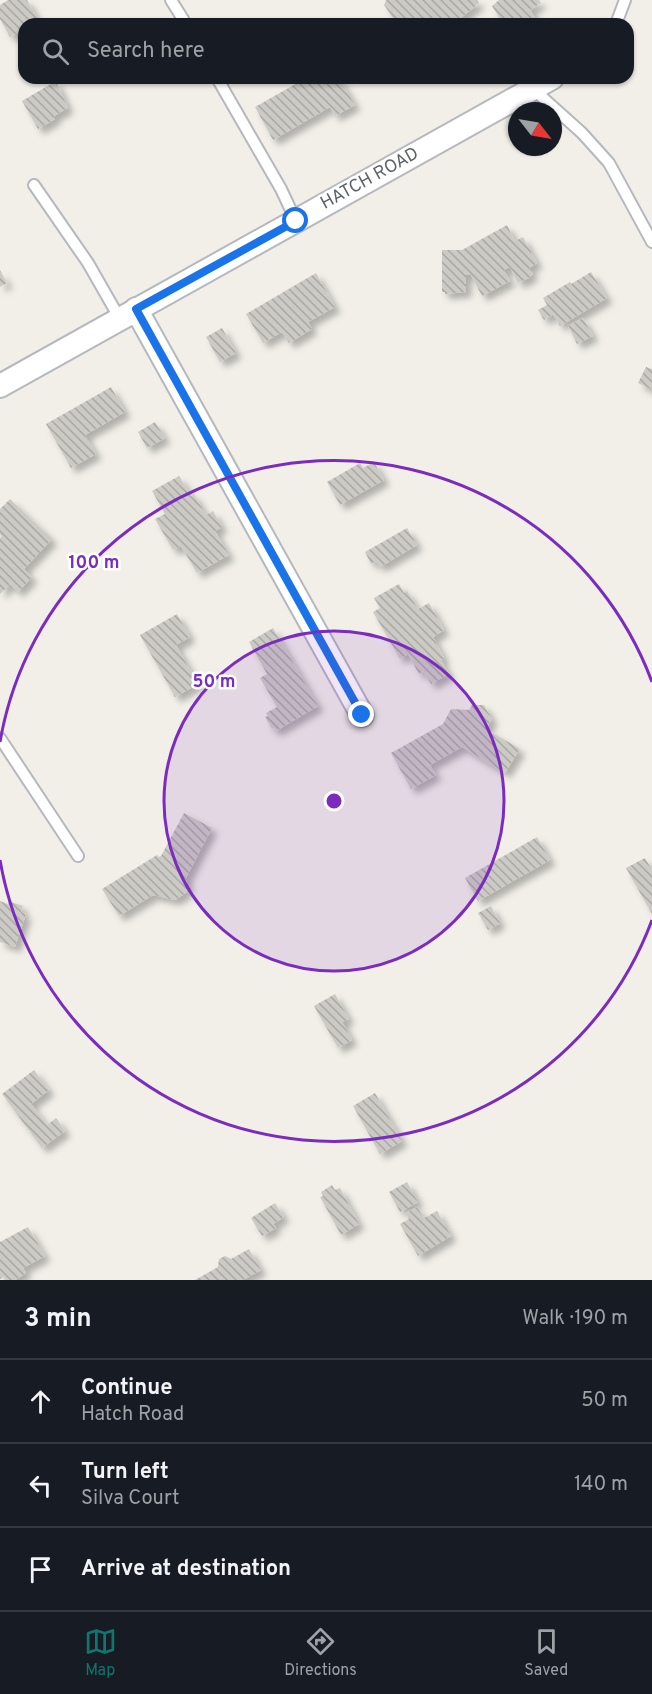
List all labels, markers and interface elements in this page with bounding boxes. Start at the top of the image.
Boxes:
search box [18,18,634,84]
icon: search [39,35,72,68]
text: Search here [87,38,205,65]
north arrow [508,102,562,156]
street label: HATCH ROAD [317,143,423,215]
route start [282,207,308,233]
text: 100 m [68,552,120,575]
text: 50 m [192,671,236,694]
route end [348,701,374,727]
centre of rings [324,791,344,811]
text: 3 min [24,1303,92,1336]
text: Walk · 190 m [522,1306,628,1332]
text: Continue [81,1375,172,1402]
icon: ahead [24,1385,57,1418]
text: 50 m [581,1388,628,1414]
text: Hatch Road [81,1402,184,1428]
text: Turn left [81,1459,169,1486]
icon: left [24,1469,57,1502]
text: 140 m [574,1472,628,1498]
text: Silva Court [81,1486,180,1512]
icon: arrive [24,1553,57,1586]
text: Arrive at destination [81,1556,291,1583]
tab: Map [84,1625,117,1681]
tab: Directions [284,1625,357,1681]
tab: Saved [524,1625,568,1681]

